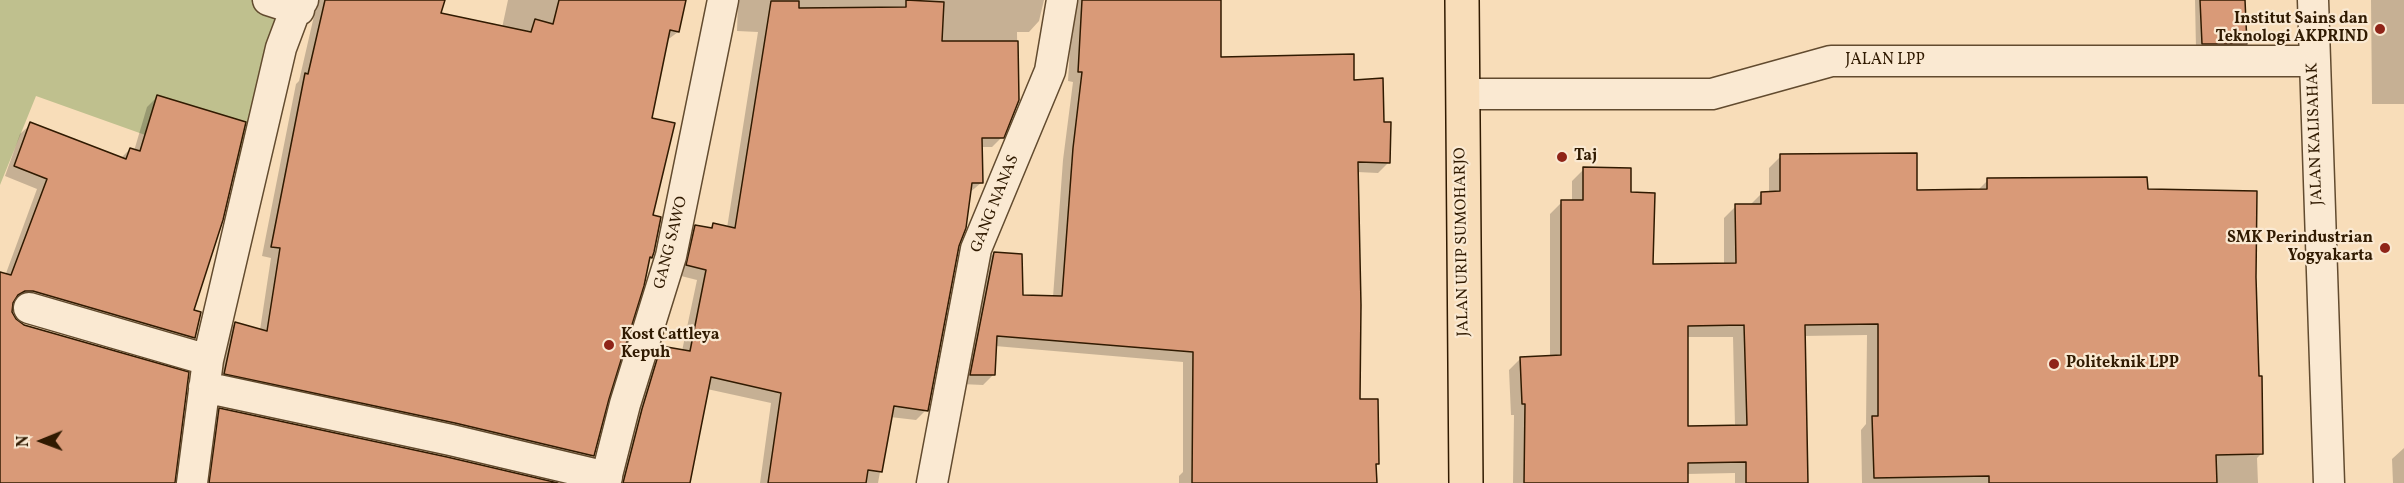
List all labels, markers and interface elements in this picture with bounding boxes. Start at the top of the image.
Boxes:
place label: Institut Sains dan Teknologi AKPRIND [2216,10,2368,48]
marker: Institut Sains dan Teknologi AKPRIND [2373,22,2387,36]
street label: JALAN LPP [1845,51,1925,71]
street label: JALAN KALISAHAK [2304,62,2328,206]
street label: JALAN URIP SUMOHARJO [1452,147,1474,337]
place label: Taj [1574,147,1597,167]
marker: Taj [1555,150,1569,164]
street label: GANG NANAS [968,152,1024,256]
street label: GANG SAWO [651,195,693,291]
place label: SMK Perindustrian Yogyakarta [2227,229,2373,267]
marker: SMK Perindustrian Yogyakarta [2378,241,2392,255]
place label: Kost Cattleya Kepuh [621,326,719,364]
marker: Kost Cattleya Kepuh [602,338,616,352]
place label: Politeknik LPP [2066,354,2179,374]
marker: Politeknik LPP [2047,357,2061,371]
north arrow [12,411,72,471]
text: N [13,435,35,447]

